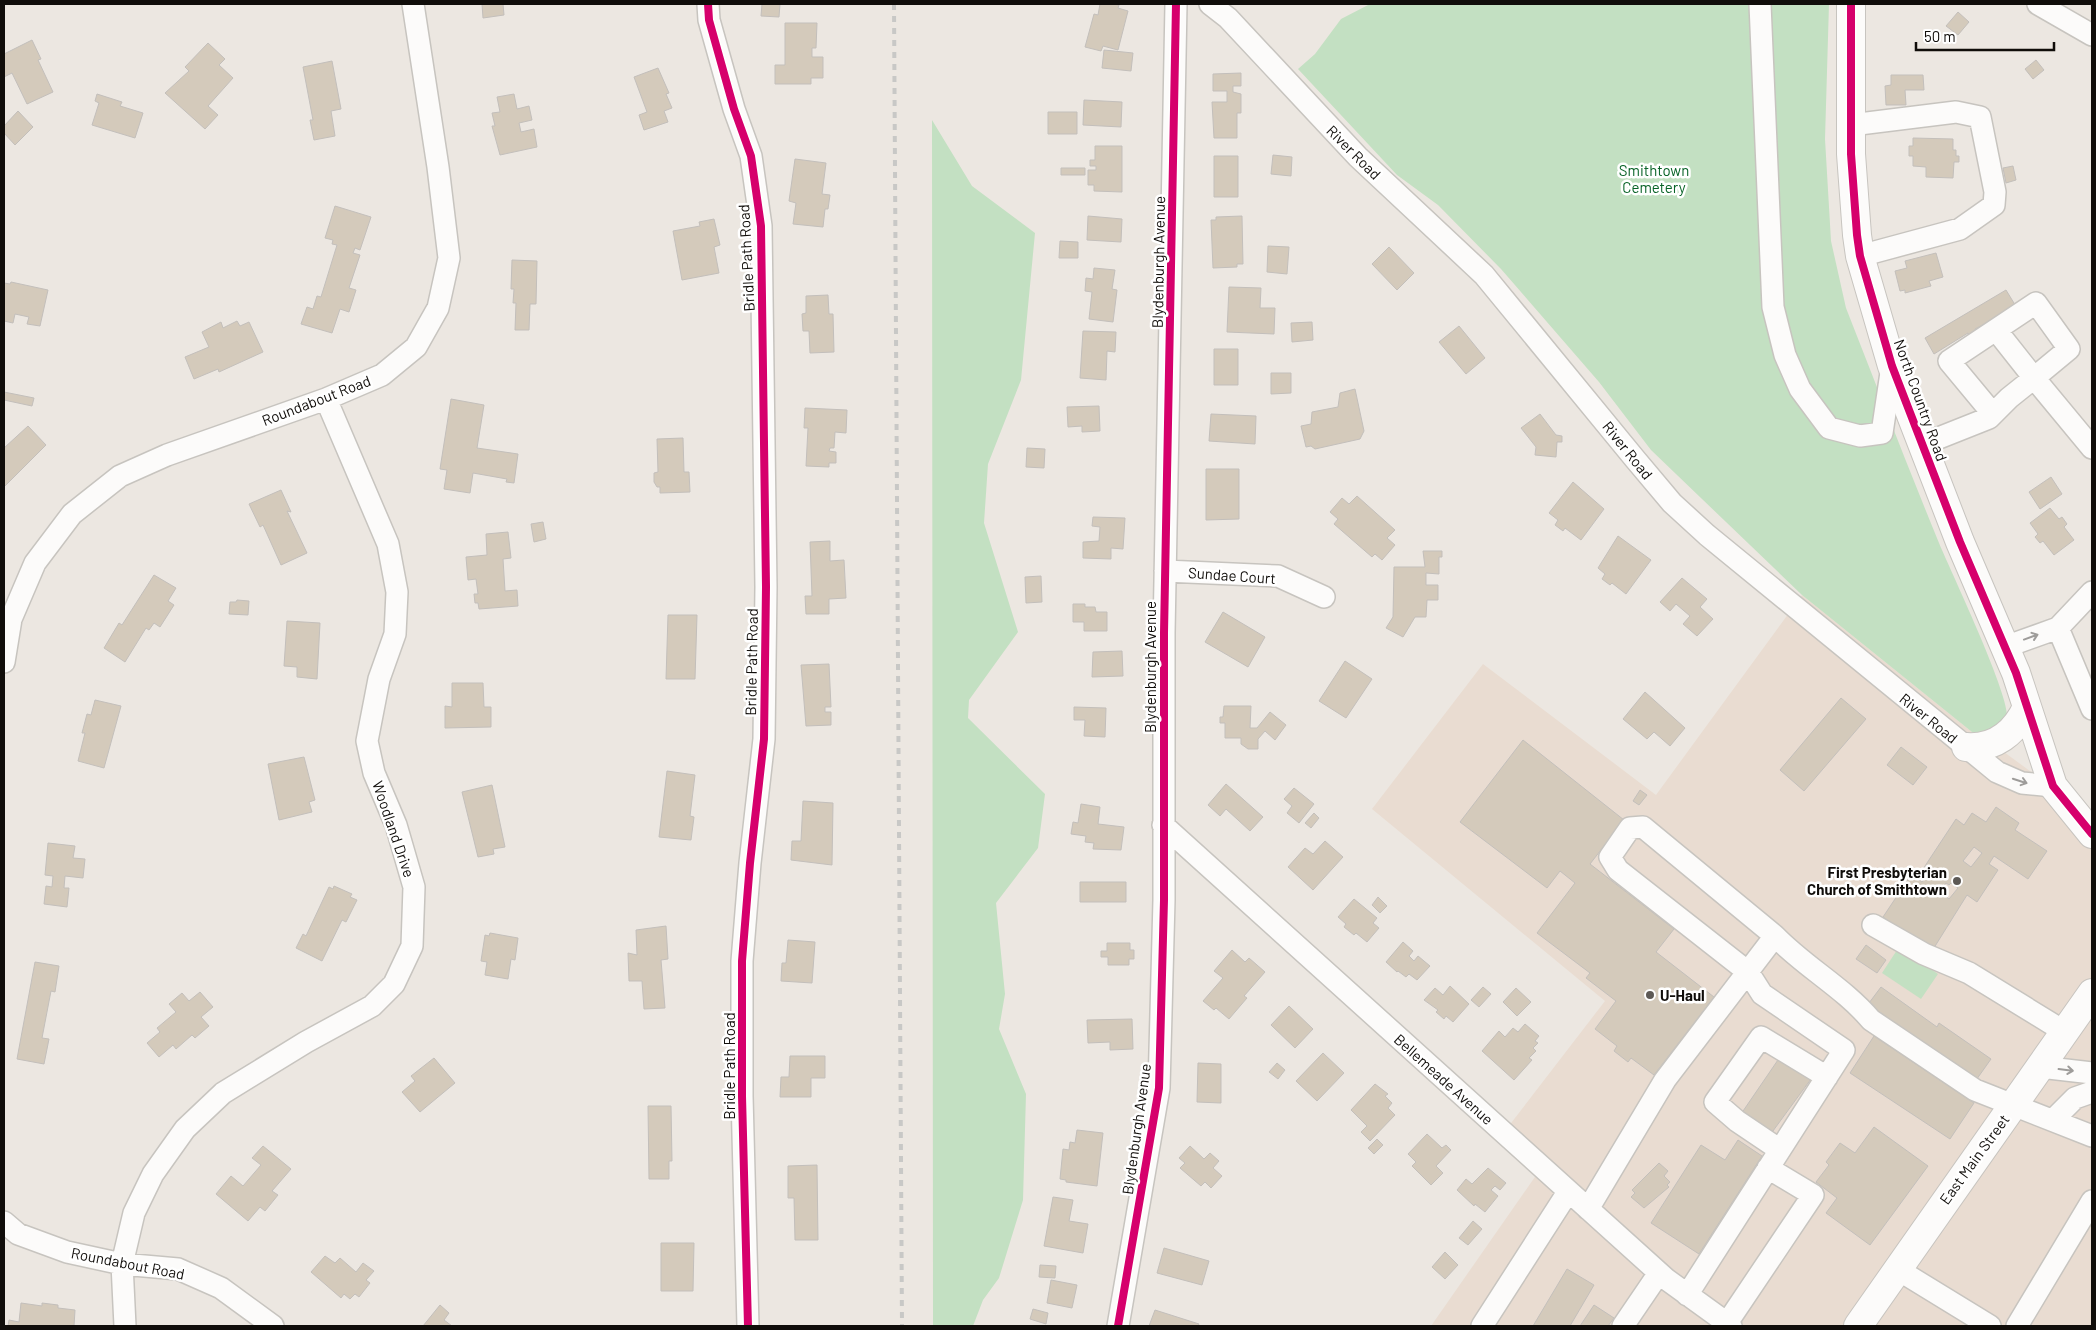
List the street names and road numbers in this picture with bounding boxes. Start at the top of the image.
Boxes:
street label: River Road [1323,121,1385,183]
street label: Blydenburgh Avenue [1148,196,1168,328]
street label: Bridle Path Road [734,204,758,312]
street label: North Country Road [1891,337,1951,463]
street label: Roundabout Road [259,371,373,429]
street label: River Road [1599,417,1657,483]
street label: Sundae Court [1187,563,1277,587]
street label: Blydenburgh Avenue [1141,601,1159,733]
street label: Bridle Path Road [741,608,761,716]
street label: River Road [1896,689,1962,747]
street label: Woodland Drive [369,778,419,880]
street label: Bridle Path Road [720,1012,738,1120]
street label: Bellemeade Avenue [1391,1030,1497,1128]
street label: Blydenburgh Avenue [1118,1062,1154,1196]
street label: East Main Street [1935,1111,2013,1207]
street label: Roundabout Road [70,1243,186,1283]

